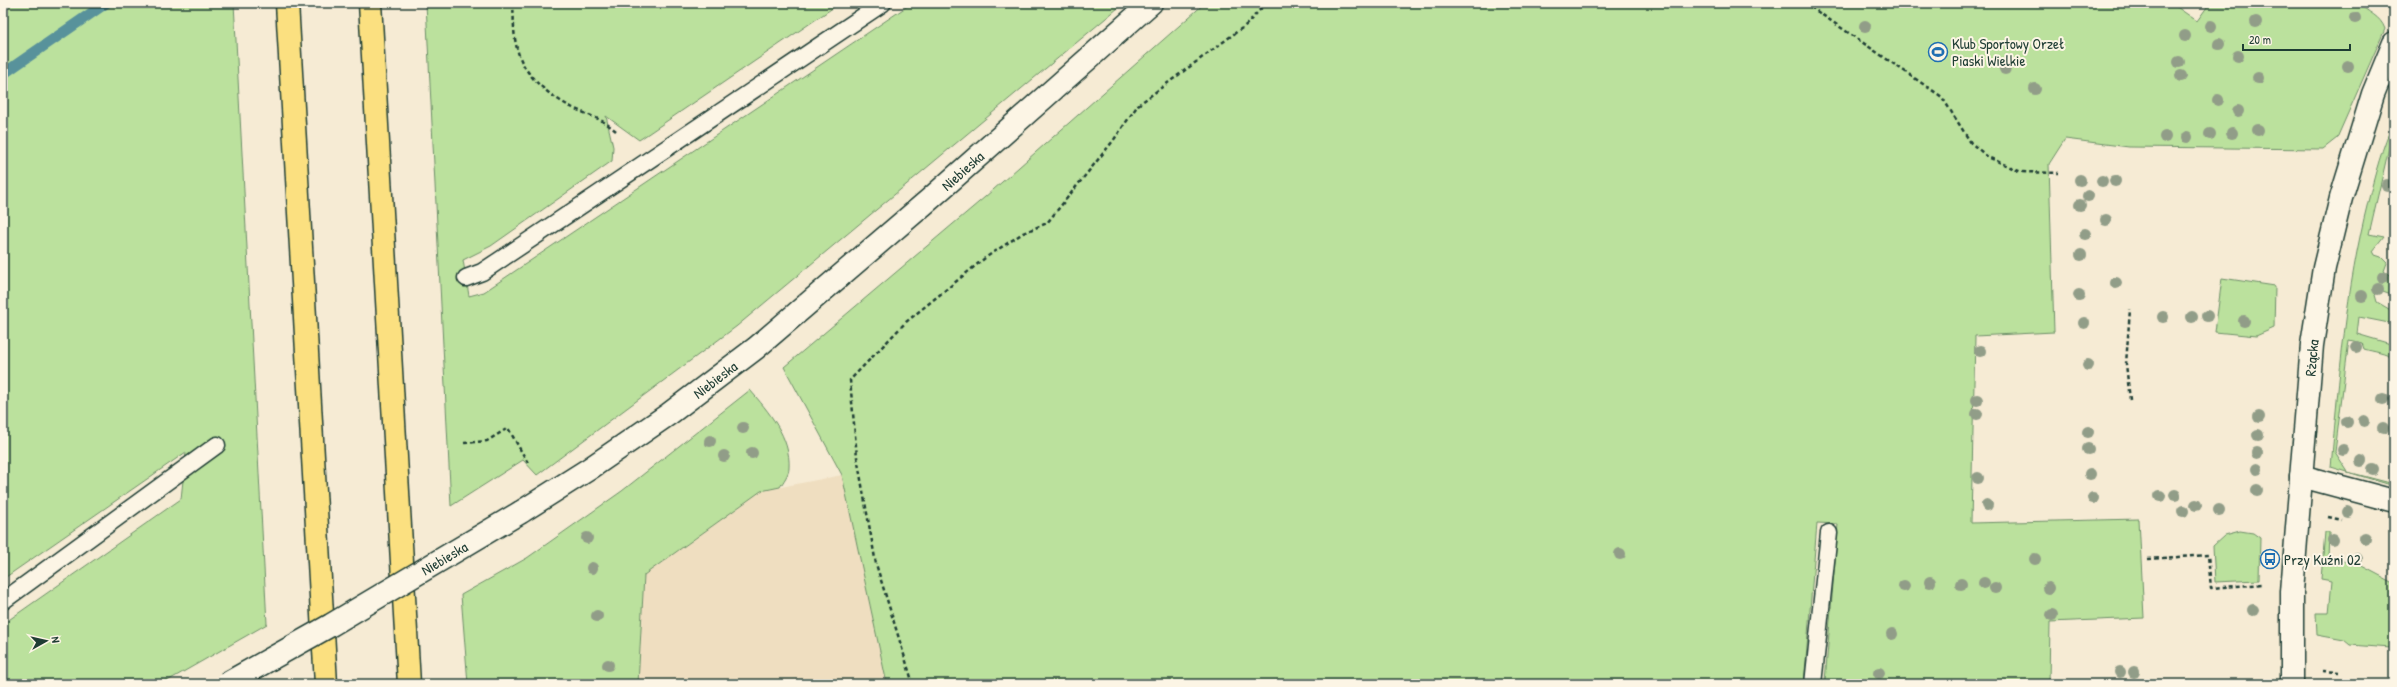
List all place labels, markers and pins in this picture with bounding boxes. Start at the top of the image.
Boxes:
place label: Klub Sportowy Orzeł Piaski Wielkie [1952,33,2065,71]
sports icon: Klub Sportowy Orzeł Piaski Wielkie [1927,41,1949,63]
bus stop icon: Przy Kuźni 02 [2259,548,2281,570]
place label: Przy Kuźni 02 [2284,549,2361,570]

